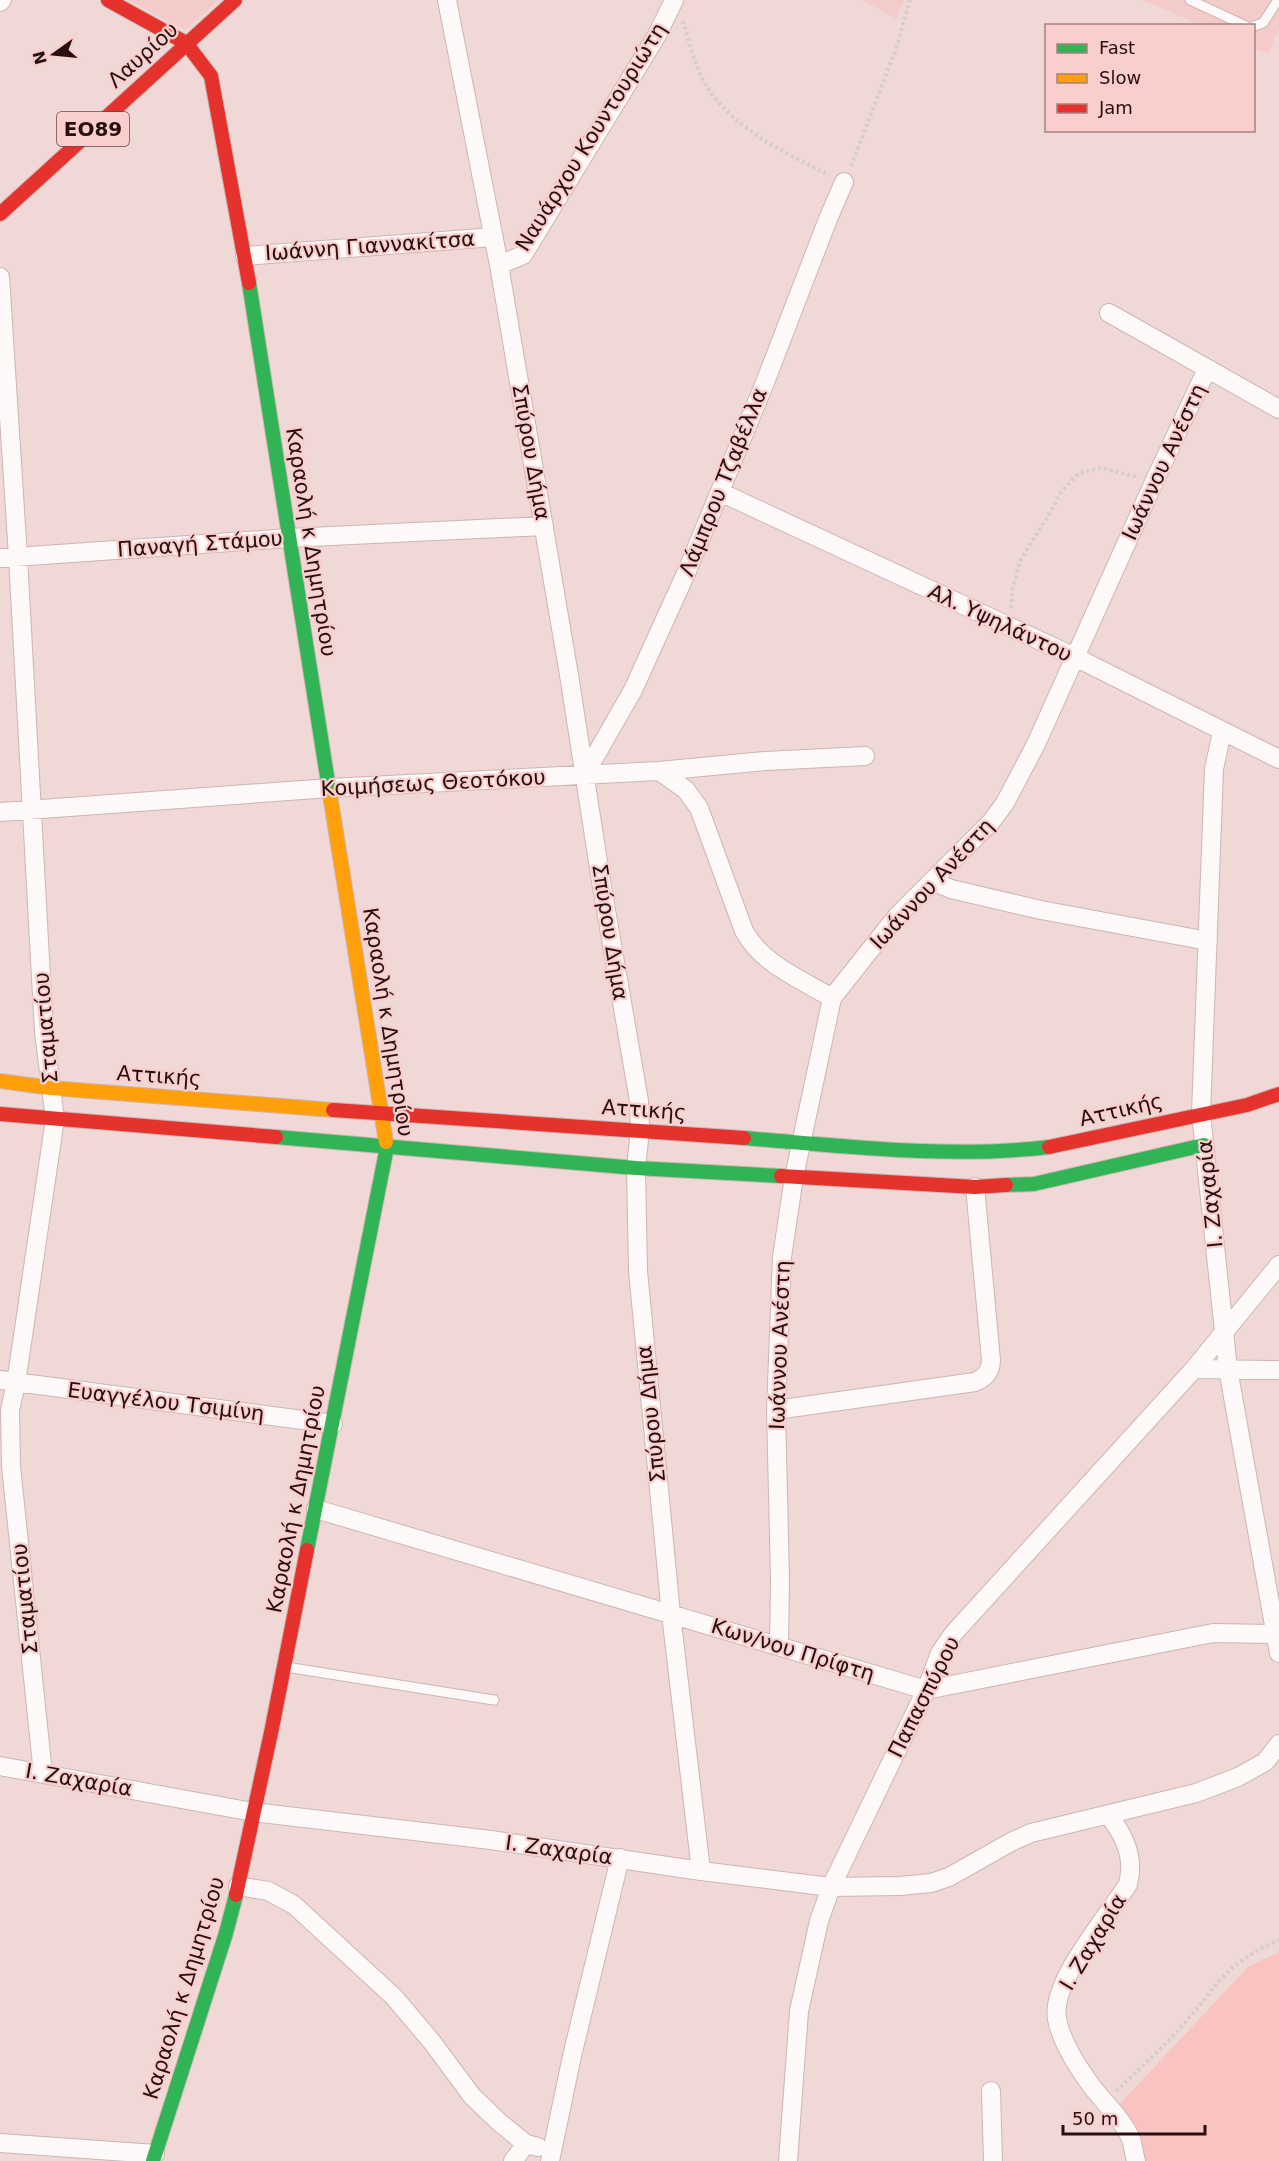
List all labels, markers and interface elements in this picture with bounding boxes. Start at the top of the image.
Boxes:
street label: Λαυρίου [103,17,183,93]
street label: Ναυάρχου Κουντουριώτη [511,18,671,256]
north arrow [24,24,84,84]
legend [1045,24,1255,132]
text: Fast [1099,37,1135,58]
text: N [29,49,51,67]
text: Slow [1099,67,1141,88]
text: Jam [1098,97,1133,118]
road number: ΕΟ89 [57,112,129,146]
street label: Ιωάννη Γιαννακίτσα [264,227,476,265]
street label: Ιωάννου Ανέστη [1117,380,1211,544]
street label: Σπύρου Δήμα [507,382,555,522]
street label: Λάμπρου Τζαβέλλα [674,384,772,580]
street label: Καραολή κ Δημητρίου [281,426,341,658]
street label: Παναγή Στάμου [116,526,284,562]
street label: Αλ. Υψηλάντου [924,579,1076,667]
street label: Κοιμήσεως Θεοτόκου [320,765,546,801]
street label: Ιωάννου Ανέστη [865,814,999,954]
street label: Σπύρου Δήμα [587,862,633,1002]
street label: Καραολή κ Δημητρίου [358,906,418,1138]
street label: Σταματίου [29,971,63,1085]
street label: Αττικής [116,1061,202,1091]
street label: Αττικής [1077,1089,1165,1131]
street label: Αττικής [601,1095,687,1125]
street label: Ι. Ζαχαρία [1192,1139,1228,1249]
street label: Ιωάννου Ανέστη [765,1260,795,1430]
street label: Σπύρου Δήμα [632,1344,670,1484]
street label: Ευαγγέλου Τσιμίνη [66,1378,266,1426]
street label: Καραολή κ Δημητρίου [262,1383,330,1615]
street label: Σταματίου [7,1542,43,1656]
street label: Κων/νου Πρίφτη [708,1614,878,1686]
street label: Παπασπύρου [883,1632,965,1762]
street label: Ι. Ζαχαρία [24,1759,134,1801]
street label: Ι. Ζαχαρία [504,1831,614,1869]
street label: Καραολή κ Δημητρίου [139,1874,229,2102]
street label: Ι. Ζαχαρία [1055,1890,1131,1994]
scale bar [1063,2098,1206,2136]
text: 50 m [1072,2108,1118,2129]

